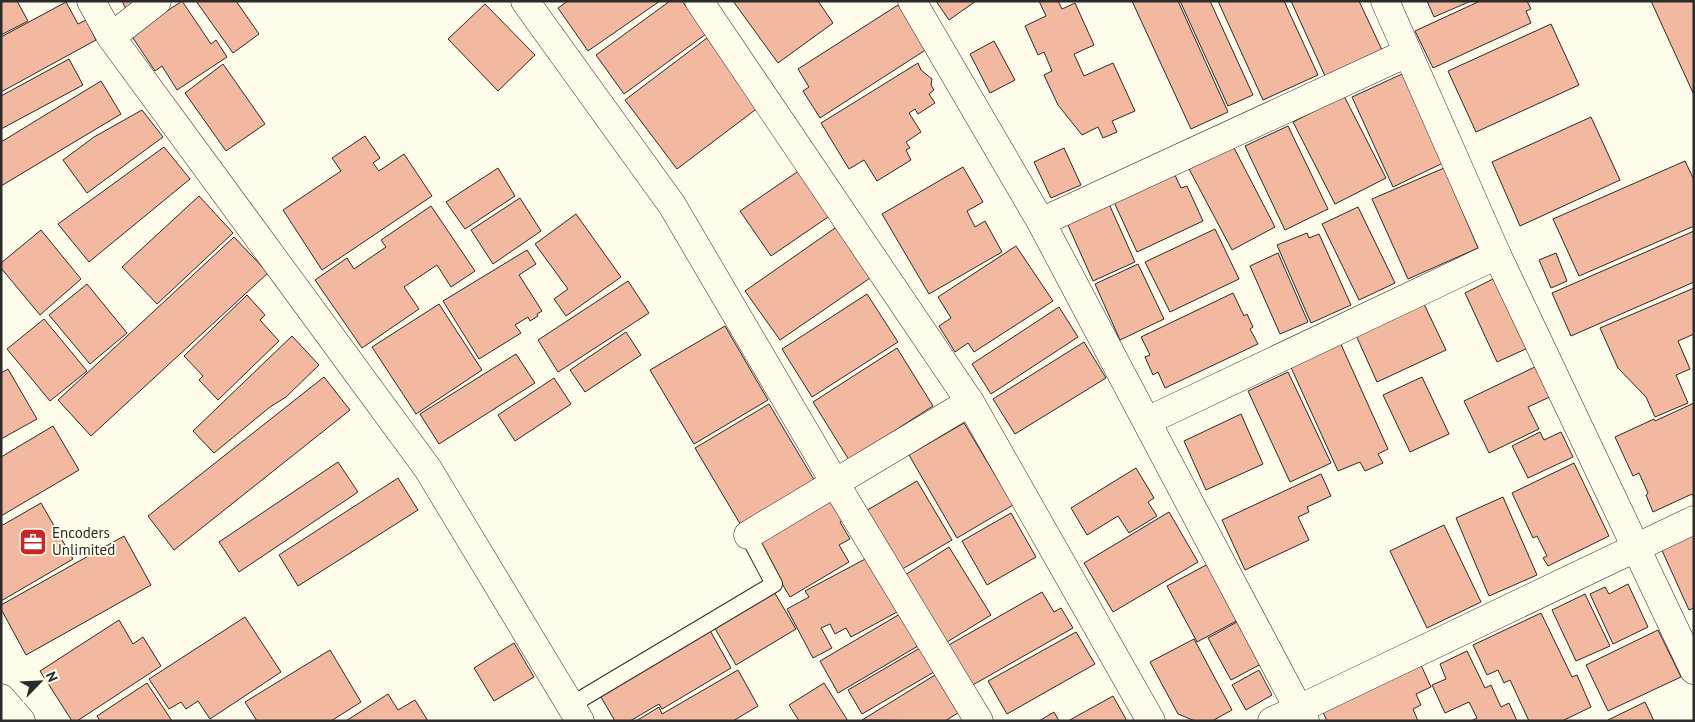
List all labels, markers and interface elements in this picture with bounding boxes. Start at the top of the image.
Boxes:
place label: Encoders Unlimited [52,523,115,559]
office icon: Encoders Unlimited [18,527,48,557]
north arrow [15,657,65,707]
text: N [42,669,62,685]

